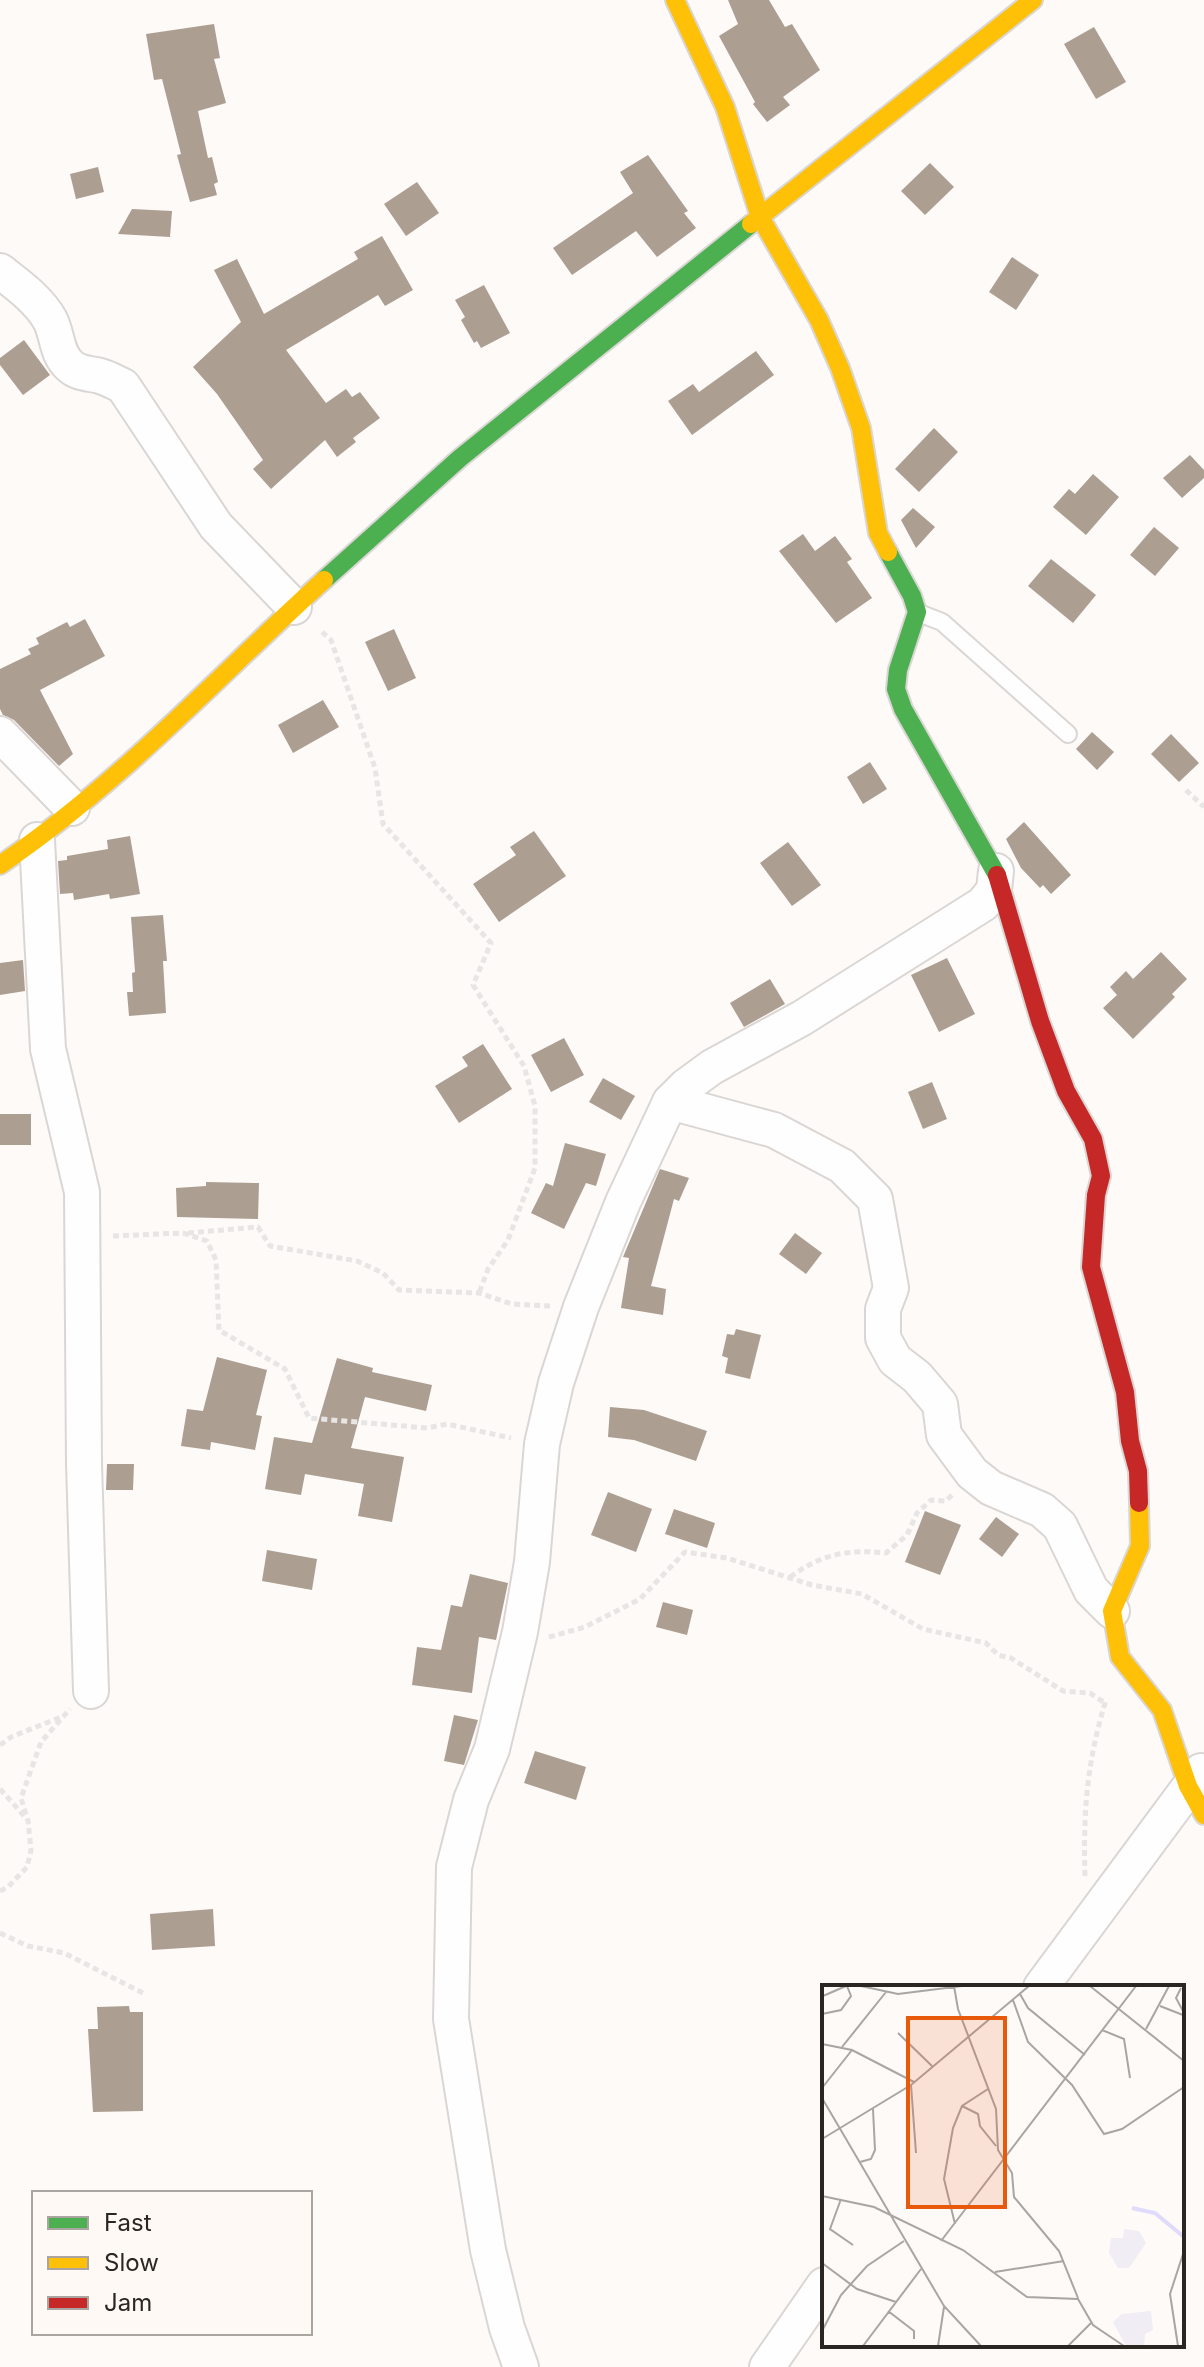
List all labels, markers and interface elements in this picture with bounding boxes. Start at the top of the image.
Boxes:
inset map [822,1985,1184,2347]
legend [32,2191,312,2335]
text: Fast [104,2208,152,2237]
text: Slow [104,2248,159,2277]
text: Jam [104,2288,152,2317]

